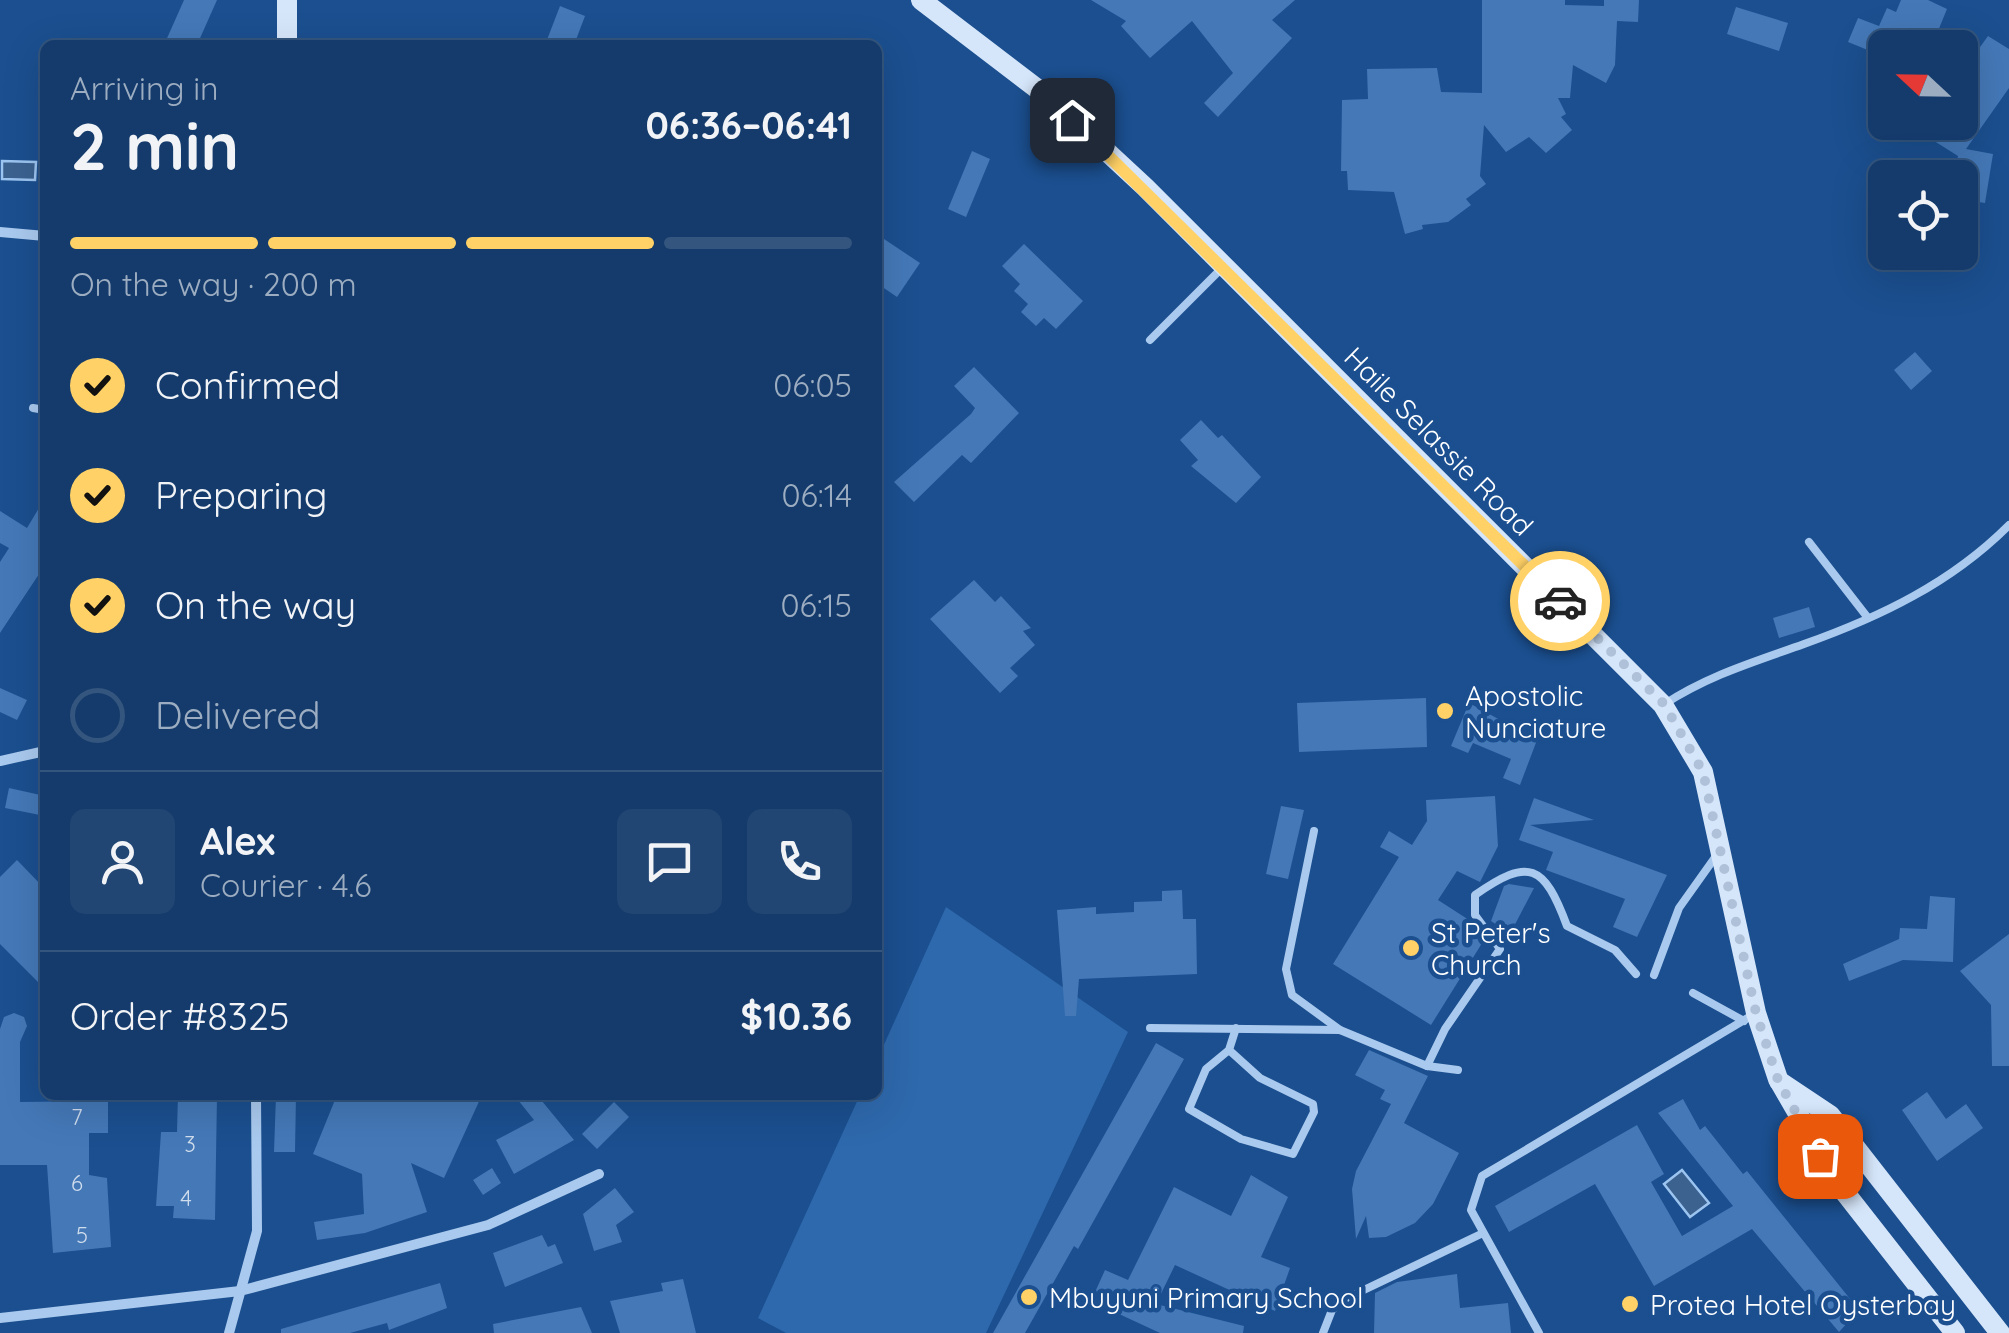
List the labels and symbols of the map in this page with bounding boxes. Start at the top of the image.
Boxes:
north arrow [1868,30,1978,140]
pin [1030,78,1115,163]
street label: Haile Selassie Road [1337,339,1541,543]
courier [1510,551,1610,651]
place label: Apostolic Nunciature [1465,678,1606,745]
marker: Apostolic Nunciature [1434,700,1456,722]
place label: St Peter's Church [1431,915,1551,982]
marker: St Peter's Church [1400,937,1422,959]
house number: 7 [71,1103,83,1131]
pin [1778,1114,1863,1199]
house number: 3 [184,1130,196,1158]
house number: 6 [71,1169,83,1197]
house number: 4 [180,1184,192,1212]
house number: 5 [76,1221,88,1249]
place label: Mbuyuni Primary School [1049,1280,1363,1315]
marker: Mbuyuni Primary School [1018,1286,1040,1308]
place label: Protea Hotel Oysterbay [1650,1287,1956,1322]
marker: Protea Hotel Oysterbay [1619,1293,1641,1315]

